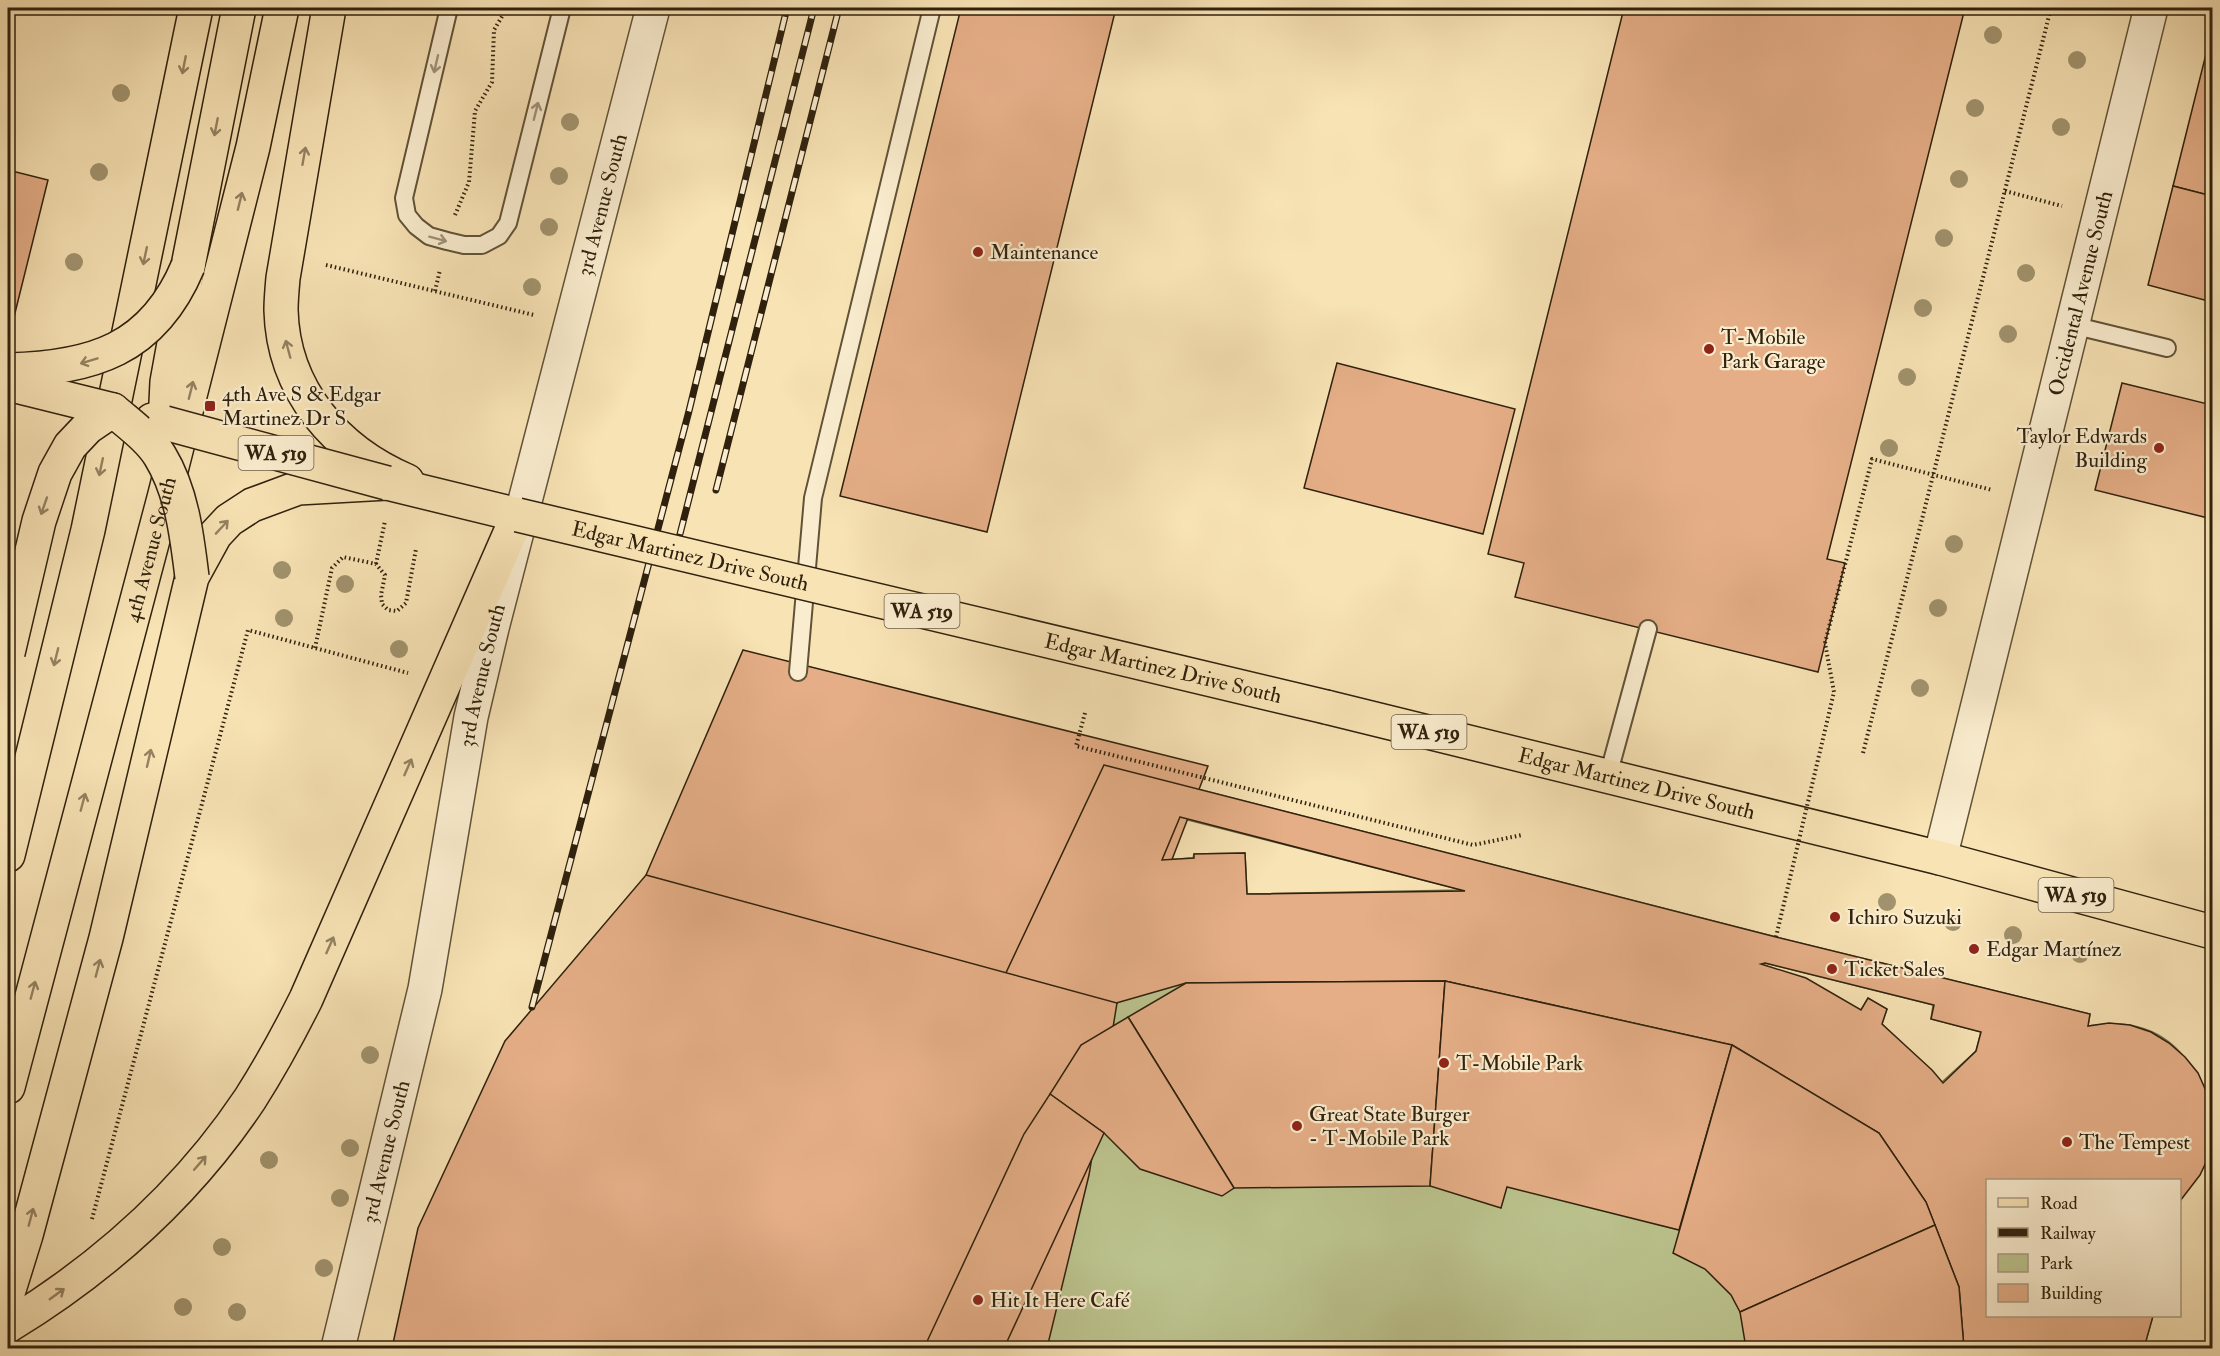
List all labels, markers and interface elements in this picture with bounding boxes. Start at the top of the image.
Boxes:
one-way arrow [178,55,189,74]
one-way arrow [429,55,441,74]
one-way arrow [531,101,542,120]
one-way arrow [210,116,221,136]
street label: 3rd Avenue South [571,131,634,279]
one-way arrow [298,147,309,167]
street label: Occidental Avenue South [2042,188,2119,399]
one-way arrow [234,192,246,211]
one-way arrow [428,233,447,245]
place label: Maintenance [990,239,1098,266]
marker: Maintenance [971,245,985,259]
one-way arrow [139,246,150,265]
place label: T-Mobile Park Garage [1721,324,1826,375]
one-way arrow [282,340,293,359]
marker: T-Mobile Park Garage [1702,342,1716,356]
one-way arrow [79,356,98,367]
one-way arrow [186,380,198,399]
place label: 4th Ave S & Edgar Martinez Dr S [222,381,381,432]
marker: 4th Ave S & Edgar Martinez Dr S [203,399,217,413]
place label: Taylor Edwards Building [2016,423,2148,474]
road number: WA 519 [238,436,314,470]
marker: Taylor Edwards Building [2152,441,2166,455]
one-way arrow [95,457,106,477]
street label: 4th Avenue South [119,474,183,625]
one-way arrow [38,496,49,515]
street label: Edgar Martinez Drive South [569,515,811,598]
one-way arrow [215,520,230,535]
road number: WA 519 [884,594,960,628]
street label: 3rd Avenue South [453,601,512,749]
street label: Edgar Martinez Drive South [1042,628,1284,710]
one-way arrow [50,647,62,666]
road number: WA 519 [1392,715,1466,749]
street label: Edgar Martinez Drive South [1515,742,1758,826]
one-way arrow [144,749,156,768]
one-way arrow [403,758,414,776]
one-way arrow [78,793,89,812]
road number: WA 519 [2038,878,2114,912]
place label: Ichiro Suzuki [1847,904,1962,931]
marker: Ichiro Suzuki [1828,910,1842,924]
place label: Edgar Martínez [1986,936,2122,963]
one-way arrow [324,937,336,955]
marker: Edgar Martínez [1967,942,1981,956]
place label: Ticket Sales [1844,956,1945,983]
one-way arrow [93,959,104,978]
marker: Ticket Sales [1825,962,1839,976]
one-way arrow [28,981,40,1000]
place label: T-Mobile Park [1456,1050,1583,1077]
marker: T-Mobile Park [1437,1056,1451,1070]
street label: 3rd Avenue South [356,1078,416,1226]
place label: Great State Burger - T-Mobile Park [1309,1101,1470,1152]
marker: Great State Burger - T-Mobile Park [1290,1119,1304,1133]
place label: The Tempest [2079,1129,2190,1156]
marker: The Tempest [2060,1135,2074,1149]
one-way arrow [194,1155,207,1171]
legend [1986,1179,2181,1317]
text: Road [2040,1192,2078,1215]
one-way arrow [26,1208,38,1227]
text: Railway [2040,1222,2097,1245]
text: Park [2040,1252,2073,1275]
text: Building [2040,1282,2103,1305]
place label: Hit It Here Café [990,1287,1130,1314]
one-way arrow [48,1288,64,1300]
marker: Hit It Here Café [971,1293,985,1307]

